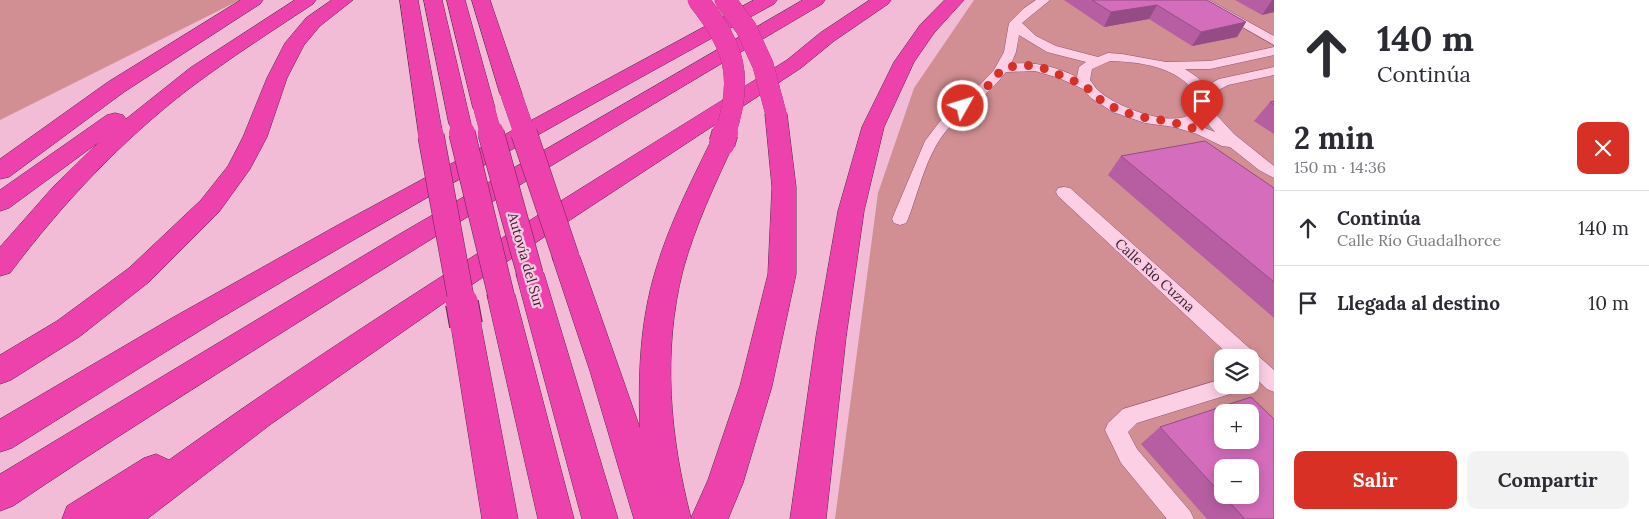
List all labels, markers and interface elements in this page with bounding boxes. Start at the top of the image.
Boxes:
text: 140 m [1377,16,1474,61]
icon: ahead [1294,20,1359,85]
text: Continúa [1377,60,1471,88]
position arrow [936,79,988,131]
pin [1181,80,1223,131]
icon: arrive [1188,87,1216,115]
text: 2 min [1294,119,1374,157]
button: close [1577,122,1629,174]
text: 150 m · 14:36 [1294,157,1386,177]
text: Continúa [1337,206,1421,230]
street label: Autovía del Sur [504,209,548,310]
icon: ahead [1294,214,1322,242]
text: 140 m [1578,216,1629,240]
text: Calle Río Guadalhorce [1337,230,1501,250]
street label: Calle Río Cuzna [1111,234,1199,316]
icon: arrive [1294,289,1322,317]
text: Llegada al destino [1337,291,1500,315]
text: 10 m [1588,291,1629,315]
map controls [1214,349,1259,504]
button: layers [1214,349,1259,394]
button: + [1214,404,1259,449]
button: Salir [1294,451,1457,509]
button: Compartir [1467,451,1629,509]
button: − [1214,459,1259,504]

